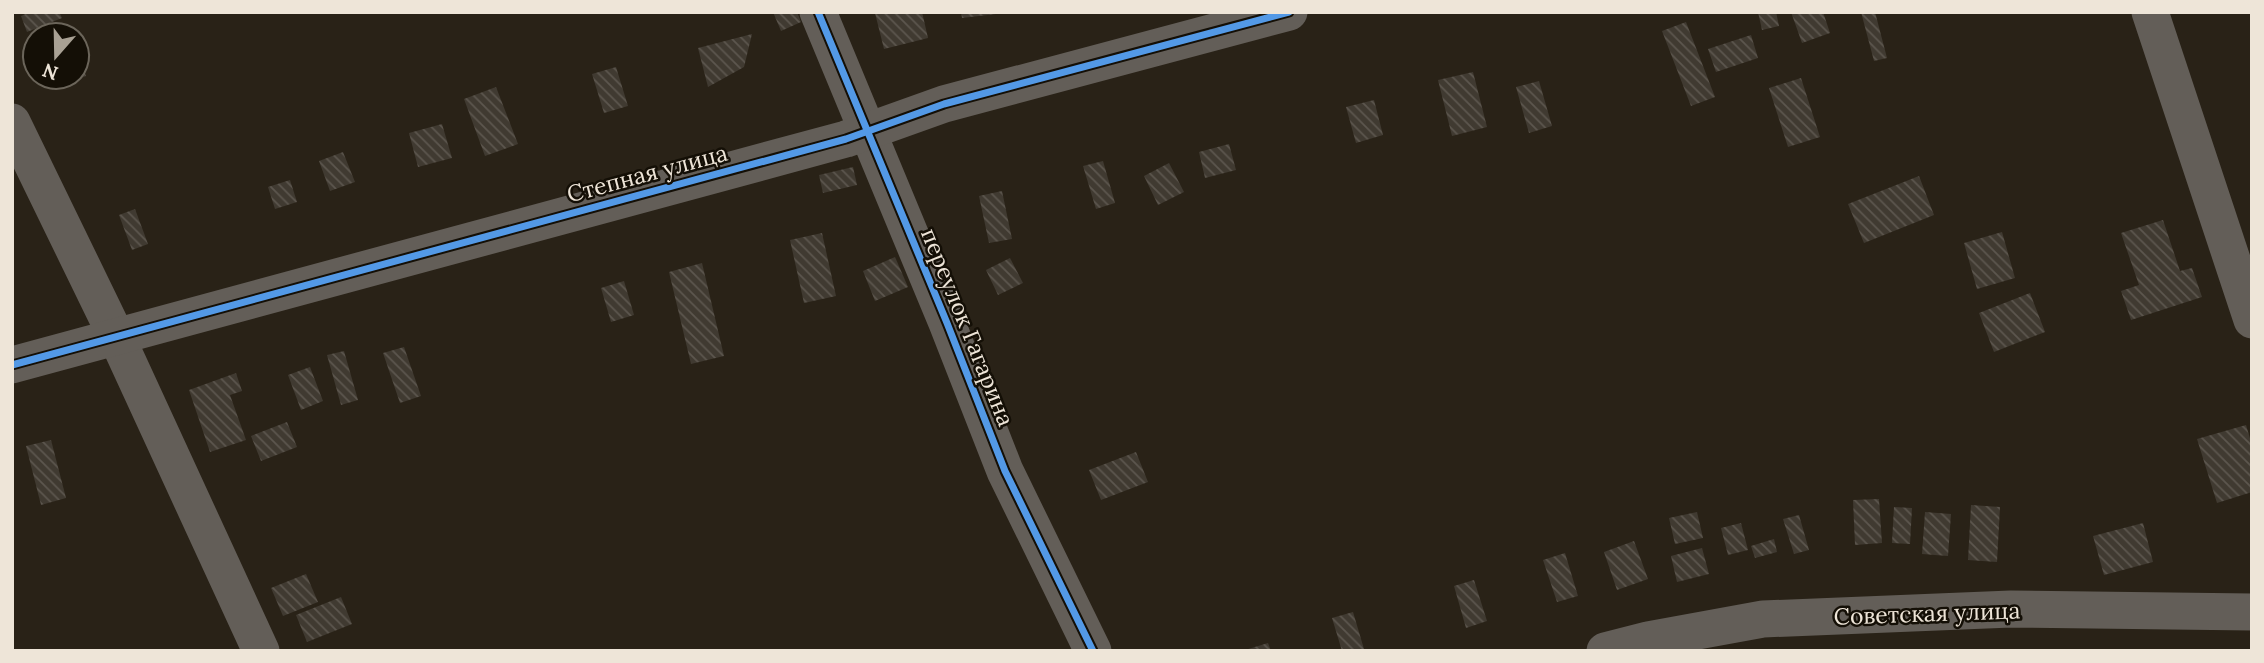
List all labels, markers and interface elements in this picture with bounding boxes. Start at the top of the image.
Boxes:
north arrow [21,21,91,91]
text: N [39,58,61,86]
street label: Степная улица [564,138,731,208]
street label: переулок Гагарина [915,224,1021,430]
street label: Советская улица [1833,595,2021,631]

